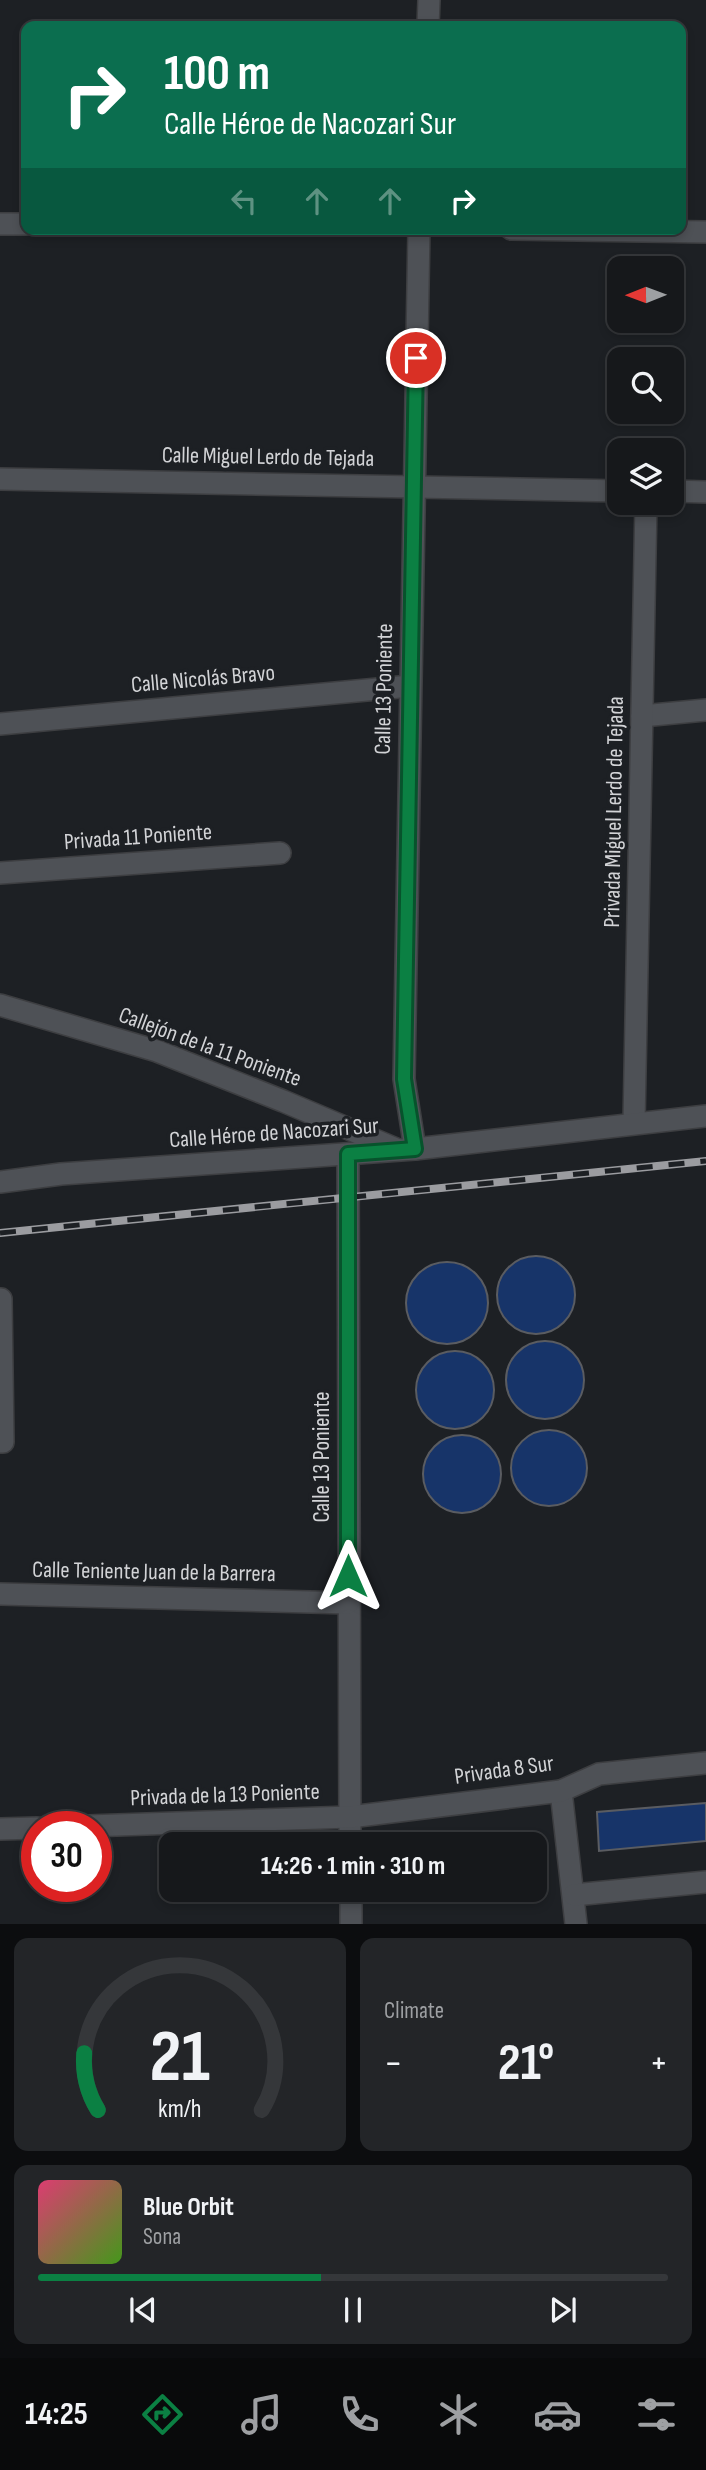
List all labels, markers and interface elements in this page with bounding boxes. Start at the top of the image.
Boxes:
text: 100 m [164,45,270,104]
icon: right [49,49,140,140]
text: Calle Héroe de Nacozari Sur [164,105,456,144]
icon: left [225,182,263,220]
icon: ahead [298,182,336,220]
icon: ahead [371,182,409,220]
icon: right [444,182,482,220]
north arrow [607,256,684,332]
map controls [607,256,684,515]
pin [386,328,446,388]
icon: arrive [397,339,435,377]
button: search [607,347,684,424]
button: layers [607,438,684,515]
street label: Calle Miguel Lerdo de Tejada [162,441,374,473]
street label: Calle 13 Poniente [369,623,399,755]
street label: Calle Nicolás Bravo [130,659,276,699]
street label: Privada Miguel Lerdo de Tejada [598,696,630,928]
street label: Privada 11 Poniente [63,818,213,856]
street label: Callejón de la 11 Poniente [115,1001,305,1093]
street label: Calle Héroe de Nacozari Sur [168,1112,380,1154]
street label: Calle 13 Poniente [308,1391,336,1523]
position arrow [311,1539,385,1613]
street label: Calle Teniente Juan de la Barrera [32,1556,276,1588]
street label: Privada 8 Sur [453,1749,556,1791]
street label: Privada de la 13 Poniente [130,1778,320,1812]
speed limit sign: 30 [21,1811,112,1902]
text: 14:26 · 1 min · 310 m [261,1851,445,1882]
text: Climate [384,1997,444,2025]
text: 21 [150,2015,210,2103]
text: 21° [498,2032,554,2095]
text: − [384,2041,403,2086]
text: + [649,2041,668,2086]
text: km/h [158,2094,202,2125]
text: Blue Orbit [143,2192,234,2223]
text: Sona [143,2223,181,2251]
icon: previous [124,2291,162,2329]
icon: pause [334,2291,372,2329]
icon: next [544,2291,582,2329]
icon: directions [138,2390,187,2439]
icon: music [237,2390,286,2439]
icon: phone [335,2390,384,2439]
icon: climate [434,2390,483,2439]
icon: car [533,2390,582,2439]
icon: filters [632,2390,681,2439]
text: 14:25 [25,2395,88,2434]

